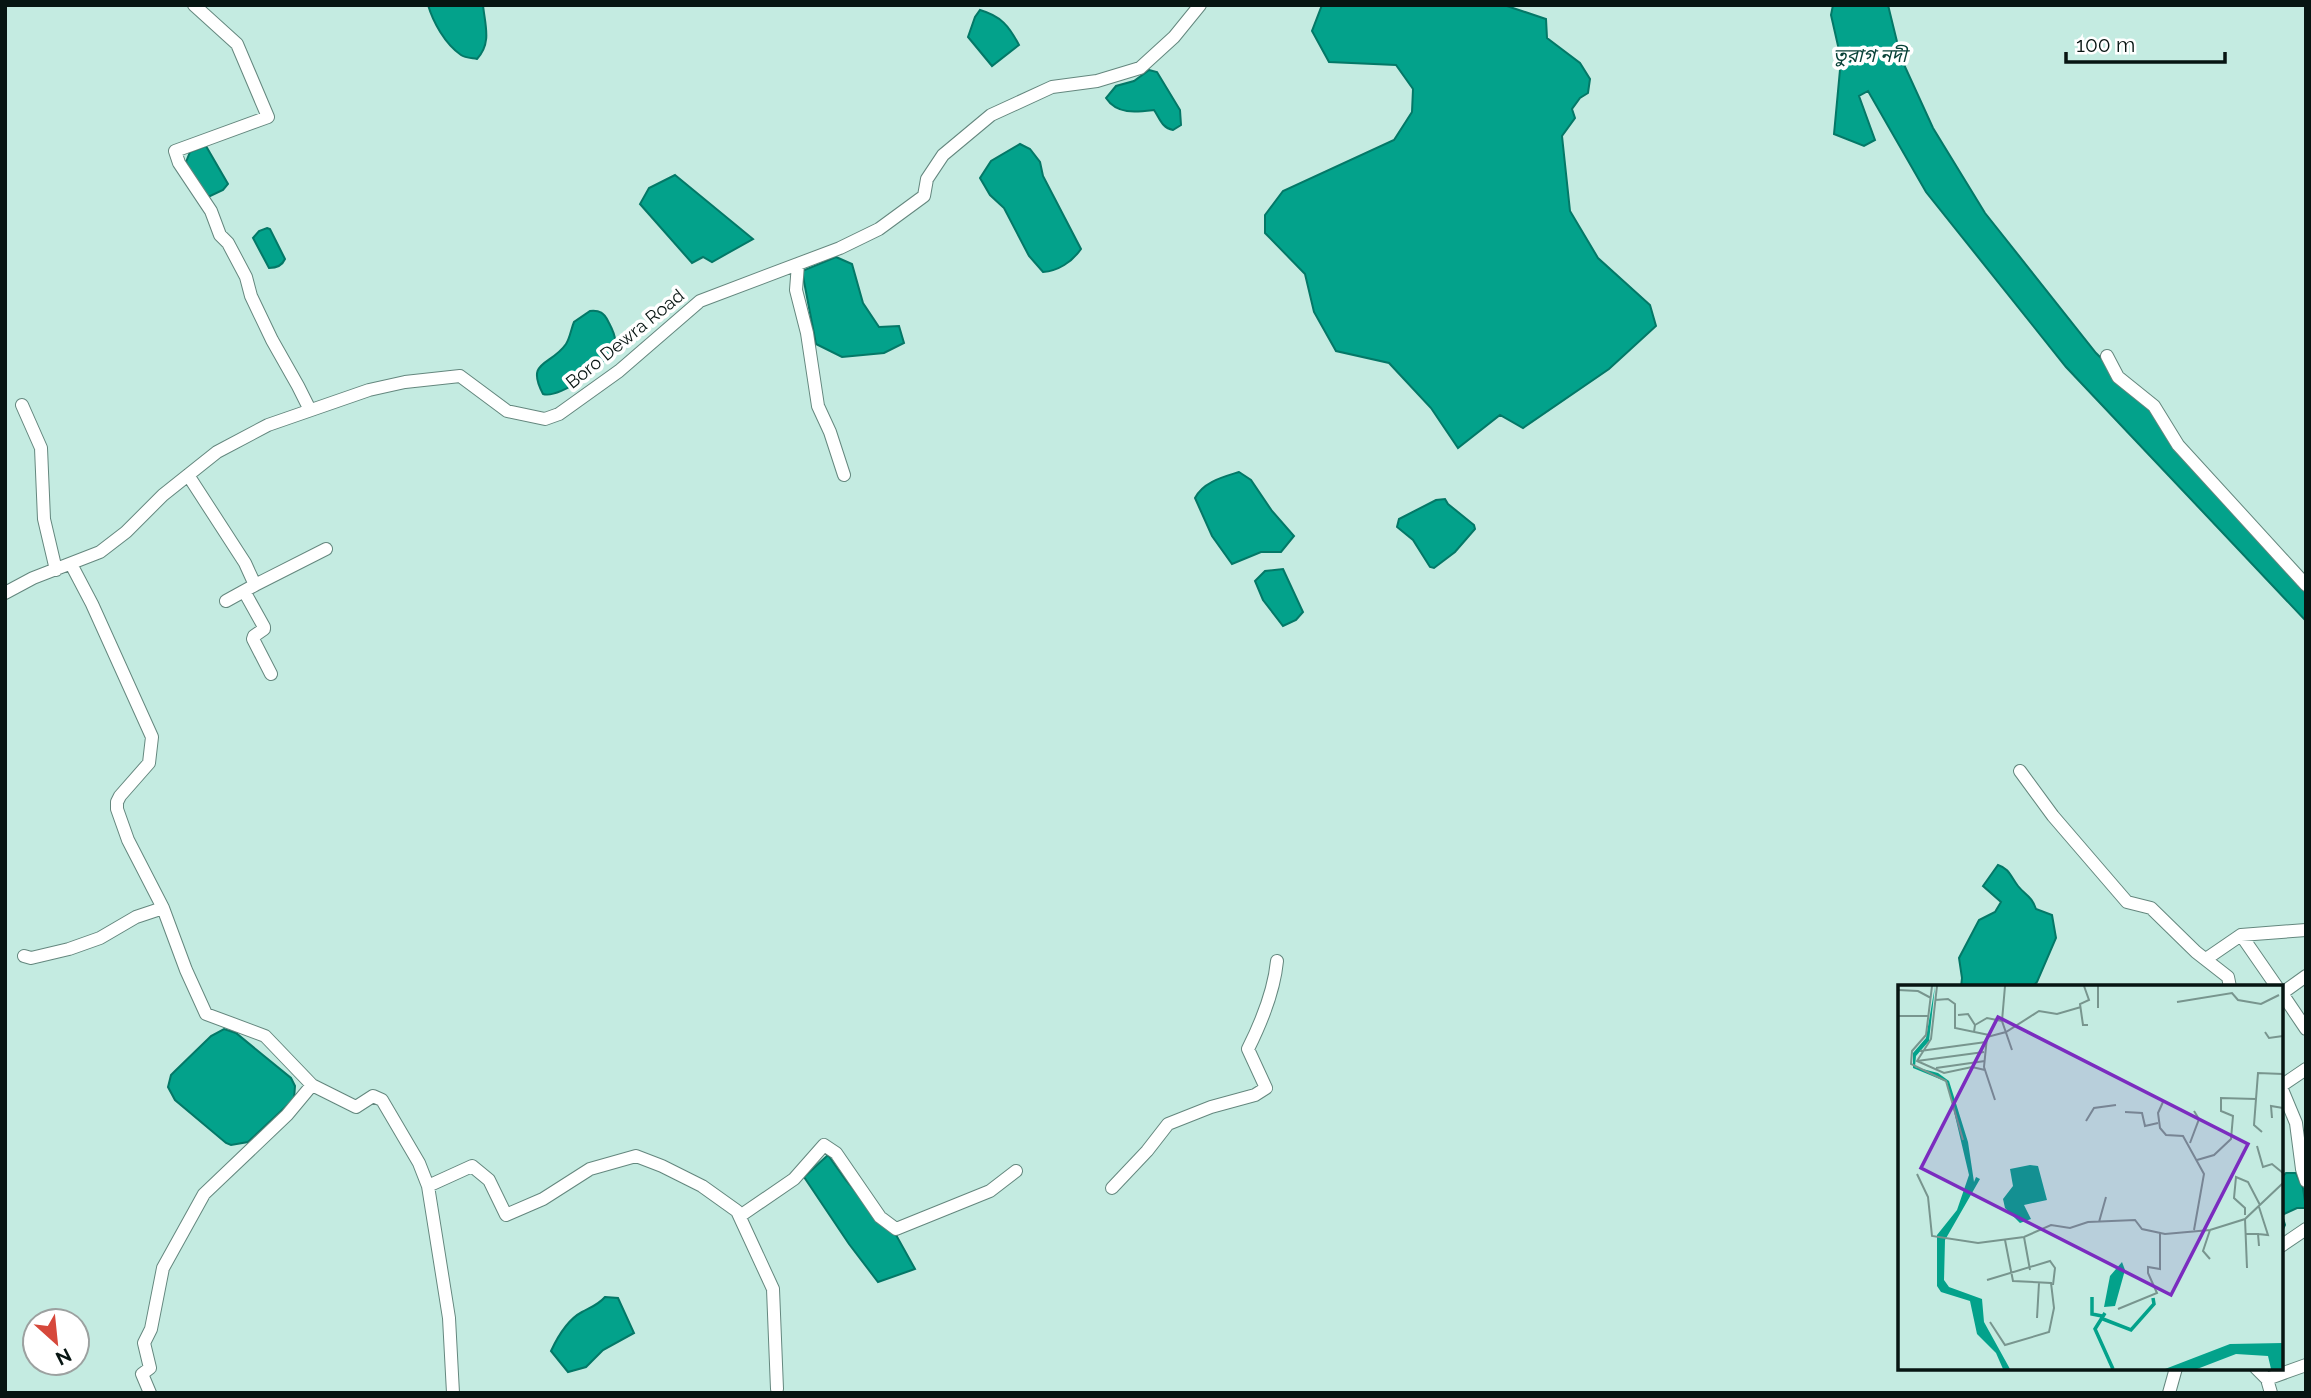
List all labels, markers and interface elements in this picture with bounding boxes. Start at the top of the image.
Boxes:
scale bar [2066,21,2225,65]
text: 100 m [2076,32,2135,57]
water label: তুরাগ নদী [1833,44,1911,67]
street label: Boro Dewra Road [561,285,688,393]
inset map [1898,985,2283,1370]
north arrow [21,1307,91,1377]
text: N [52,1344,75,1370]

